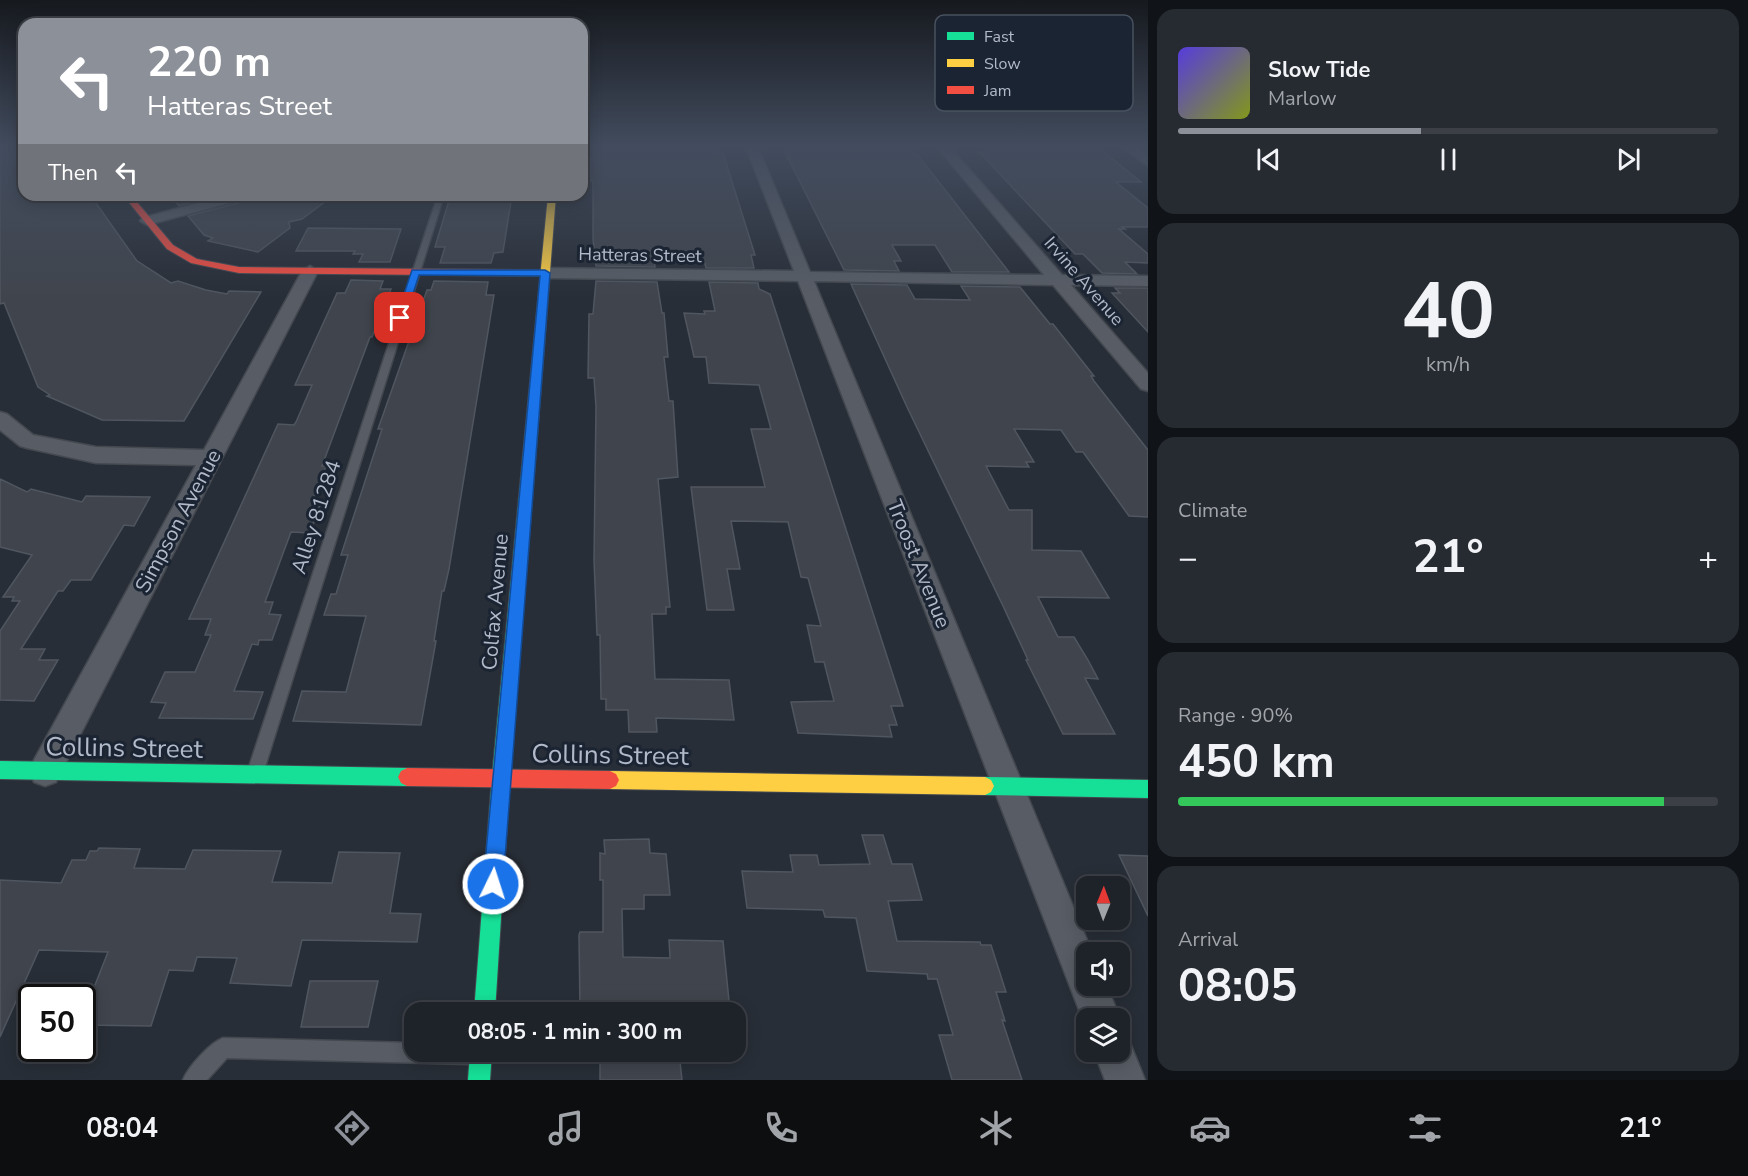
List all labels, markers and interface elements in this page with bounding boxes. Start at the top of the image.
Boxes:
legend [935,15,1133,111]
text: Fast [984,26,1015,48]
text: 220 m [147,34,271,91]
icon: left [48,42,126,120]
text: Slow [984,53,1021,75]
text: Slow Tide [1268,55,1370,85]
text: Jam [983,80,1011,102]
text: Marlow [1268,85,1336,112]
text: Hatteras Street [147,88,332,125]
icon: previous [1252,143,1285,176]
icon: pause [1432,143,1465,176]
icon: next [1612,143,1645,176]
icon: left [110,156,143,189]
text: Then [48,158,98,188]
street label: Irvine Avenue [1039,231,1129,331]
street label: Hatteras Street [578,242,703,268]
text: 40 [1401,258,1495,365]
pin [374,292,425,343]
icon: arrive [383,301,416,334]
text: km/h [1426,351,1470,378]
street label: Simpson Avenue [128,444,228,598]
street label: Alley 81284 [284,457,348,577]
street label: Troost Avenue [881,496,957,632]
text: Climate [1178,497,1247,524]
text: 21° [1412,527,1484,588]
street label: Colfax Avenue [475,533,515,671]
text: − [1178,536,1198,581]
text: + [1698,536,1718,581]
text: Range · 90% [1178,702,1293,729]
street label: Collins Street [45,729,204,767]
text: 450 km [1178,732,1335,793]
street label: Collins Street [531,736,690,774]
position arrow [461,852,525,916]
north arrow [1076,876,1130,930]
map controls [1076,876,1130,1062]
text: Arrival [1178,926,1238,953]
button: sound [1076,942,1130,996]
text: 08:05 [1178,956,1297,1017]
speed limit sign: 50 [18,984,96,1062]
button: layers [1076,1008,1130,1062]
text: 08:05 · 1 min · 300 m [468,1017,682,1047]
icon: directions [331,1107,373,1149]
icon: music [545,1107,587,1149]
icon: phone [760,1107,802,1149]
icon: climate [975,1107,1017,1149]
icon: car [1189,1107,1231,1149]
icon: filters [1404,1107,1446,1149]
text: 08:04 [86,1110,158,1147]
text: 21° [1619,1110,1662,1147]

